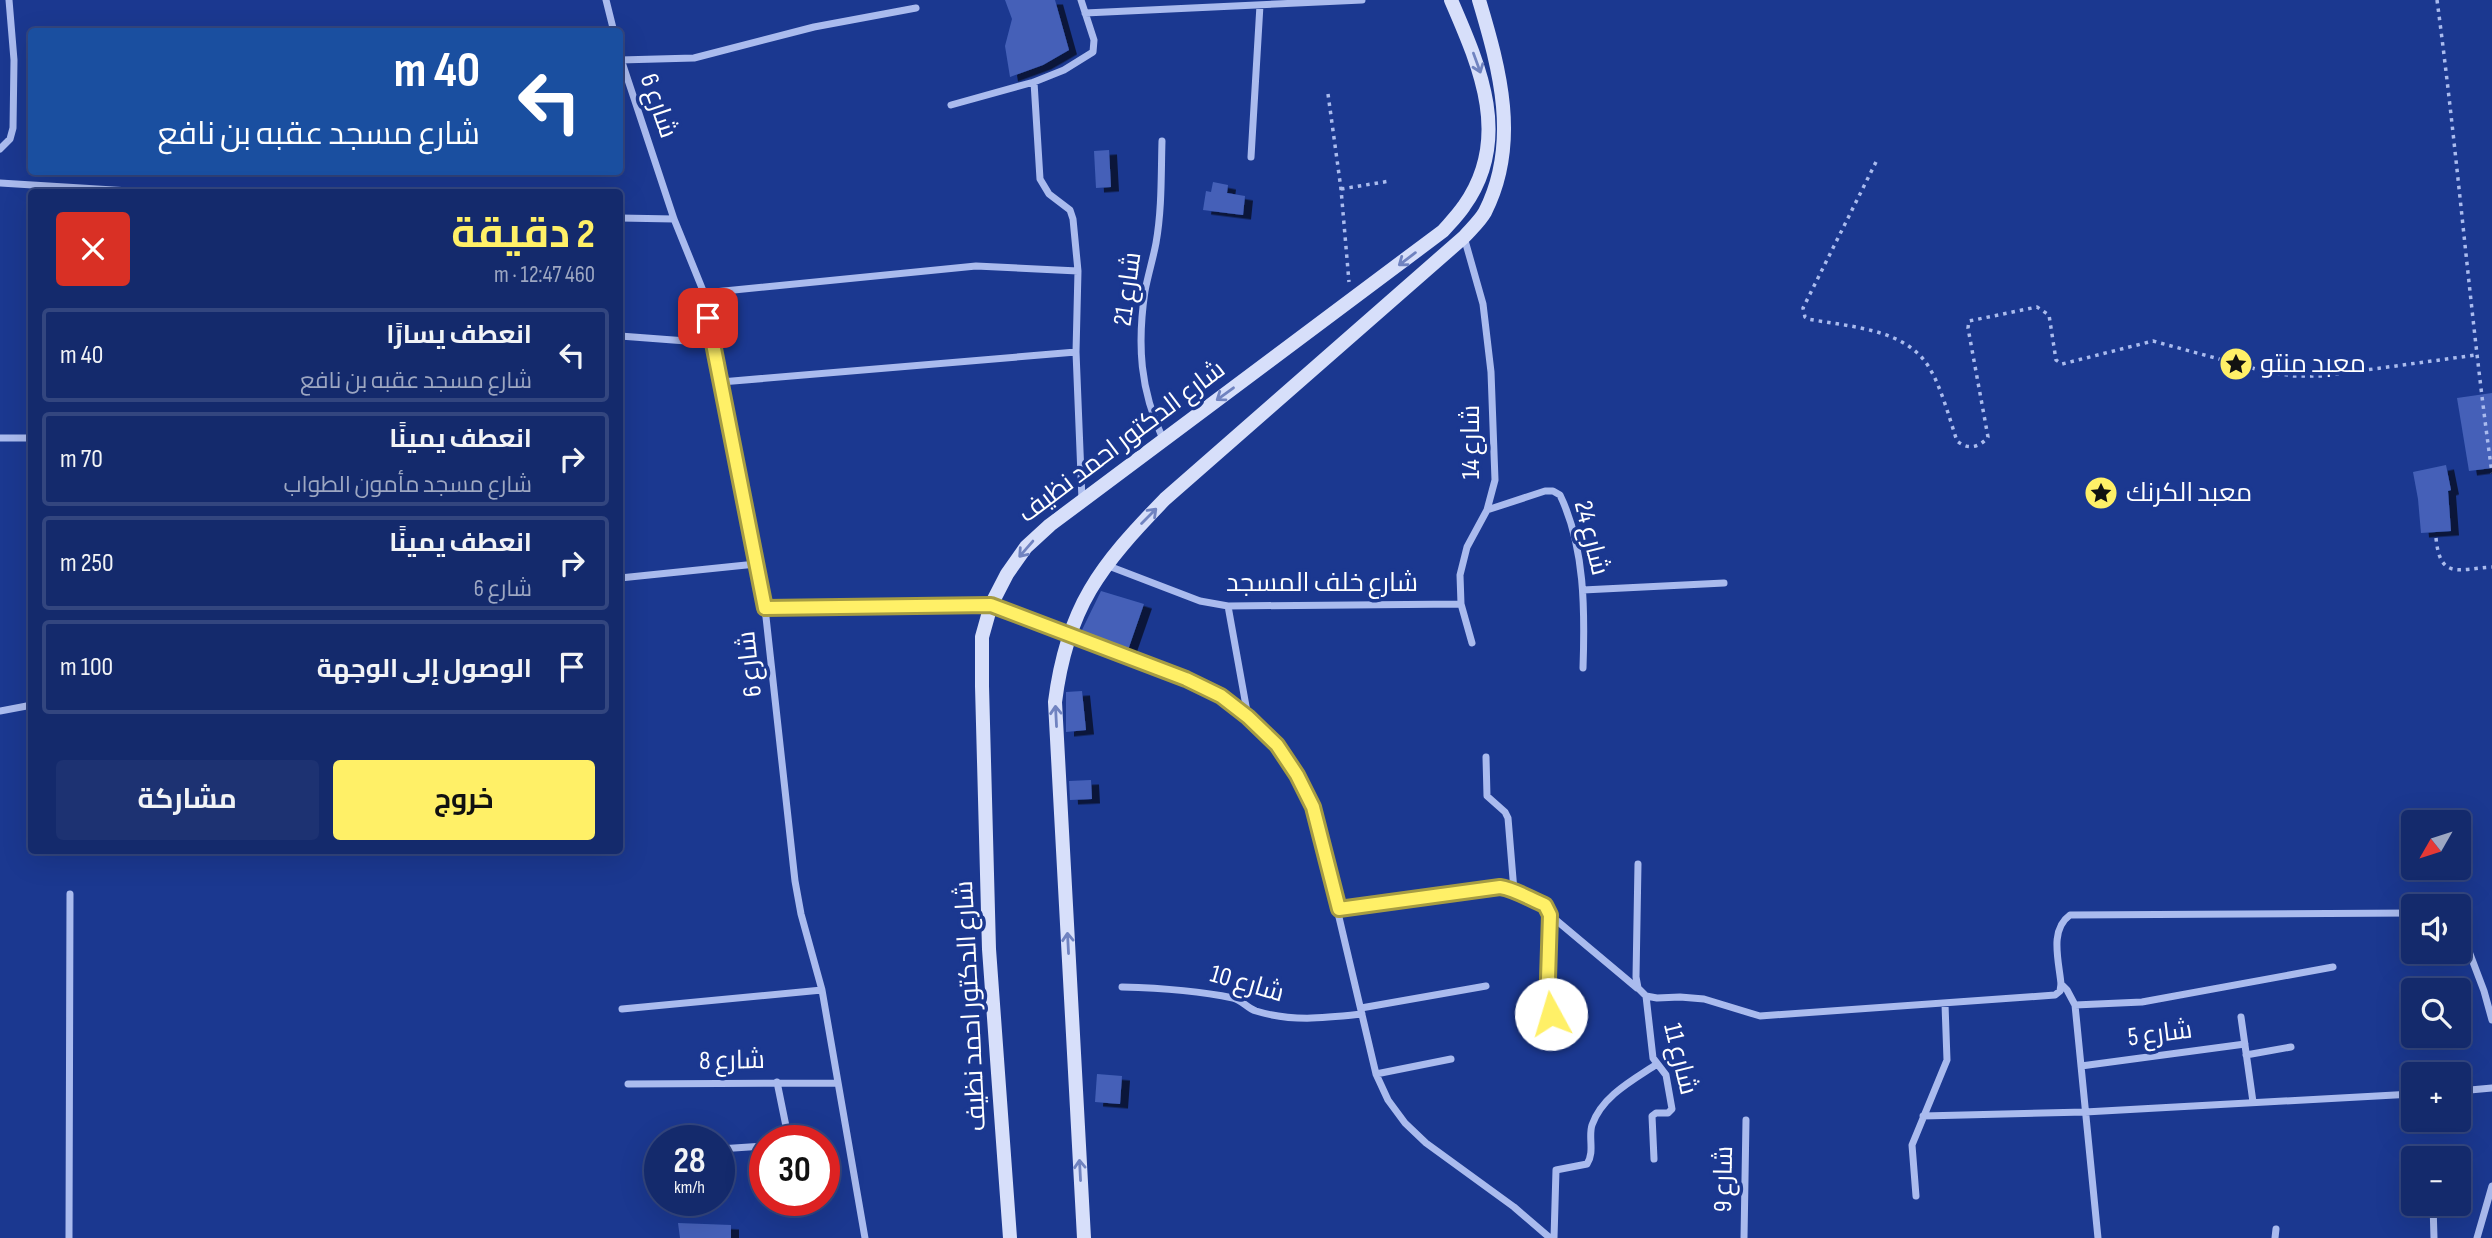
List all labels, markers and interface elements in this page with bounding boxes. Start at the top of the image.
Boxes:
text: 40 m [394,42,480,101]
one-way arrow [1472,52,1485,74]
icon: left [504,56,595,147]
street label: شارع 6 [633,70,683,142]
text: شارع مسجد عقبه بن نافع [157,115,480,154]
text: 2 دقيقة [451,209,595,260]
button: close [56,212,130,286]
street label: شارع 21 [1107,250,1149,328]
one-way arrow [1398,251,1417,266]
text: 460 m · 12:47 [494,261,595,289]
pin [678,288,738,348]
icon: arrive [689,299,727,337]
text: انعطف يسارًا [386,320,532,351]
icon: left [553,336,591,374]
text: 40 m [60,340,103,371]
place icon: معبد منتو [2217,345,2255,383]
place label: معبد منتو [2260,349,2366,380]
street label: شارع الدكتور احمد نظيف [1012,354,1232,530]
text: شارع مسجد عقبه بن نافع [300,367,532,395]
one-way arrow [1215,386,1234,401]
street label: شارع 14 [1456,405,1487,479]
text: انعطف يمينًا [389,424,532,455]
icon: right [553,440,591,478]
text: 70 m [60,444,103,475]
text: شارع مسجد مأمون الطواب [283,471,532,499]
place icon: معبد الكرنك [2082,474,2120,512]
place label: معبد الكرنك [2126,478,2252,509]
street label: شارع 24 [1567,497,1615,579]
one-way arrow [1141,507,1158,524]
text: انعطف يمينًا [389,528,532,559]
one-way arrow [1018,540,1034,558]
icon: right [553,544,591,582]
text: 250 m [60,548,114,579]
street label: شارع خلف المسجد [1226,568,1418,599]
text: شارع 6 [474,575,532,603]
street label: شارع 6 [731,630,769,698]
icon: arrive [553,648,591,686]
text: 100 m [60,652,113,683]
text: الوصول إلى الوجهة [317,654,532,685]
one-way arrow [1049,704,1062,727]
button: مشاركة [56,760,319,840]
button: خروج [333,760,595,840]
north arrow [2401,810,2471,880]
map controls [2401,810,2471,1216]
street label: شارع الدكتور احمد نظيف [949,880,993,1132]
button: sound [2401,894,2471,964]
one-way arrow [1061,932,1074,954]
street label: شارع 10 [1207,959,1287,1009]
position arrow [1514,977,1588,1051]
button: search [2401,978,2471,1048]
street label: شارع 5 [2126,1015,2194,1053]
street label: شارع 11 [1656,1020,1704,1098]
street label: شارع 8 [699,1045,765,1077]
button: + [2401,1062,2471,1132]
speed limit sign: 30 [749,1125,840,1216]
text: 28 [674,1140,705,1183]
street label: شارع 9 [1708,1146,1740,1212]
button: − [2401,1146,2471,1216]
one-way arrow [1073,1159,1086,1182]
text: km/h [674,1177,705,1198]

